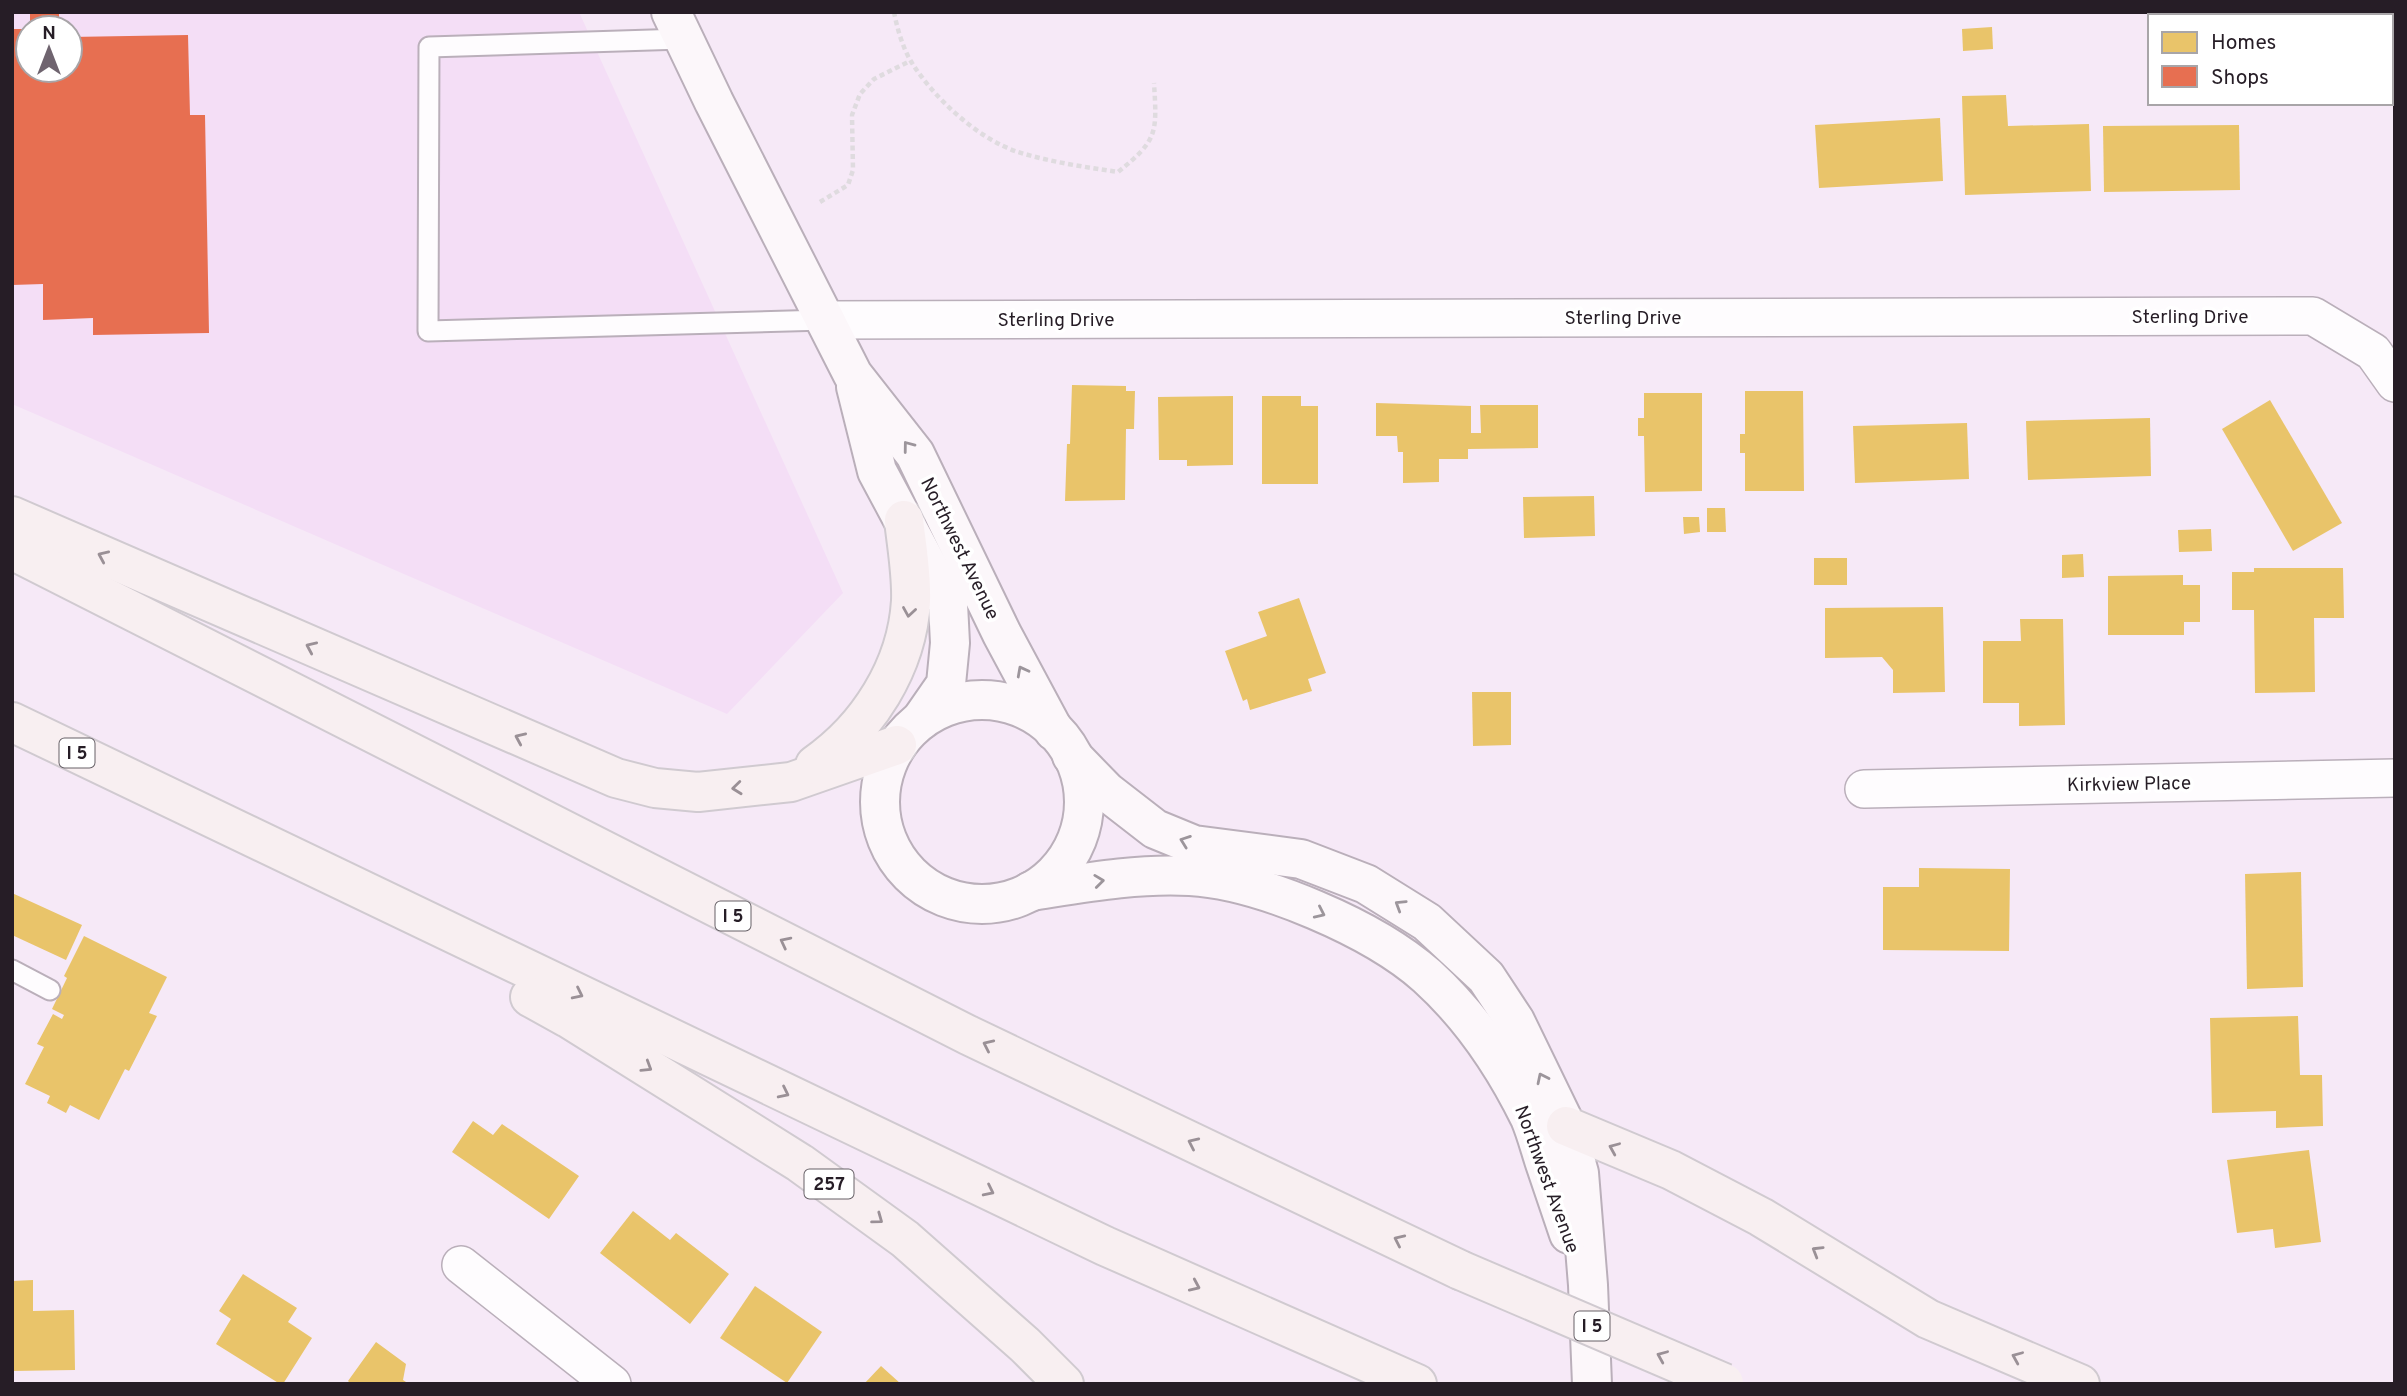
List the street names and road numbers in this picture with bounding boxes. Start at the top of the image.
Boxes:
street label: Sterling Drive [2132,306,2248,330]
street label: Sterling Drive [1565,307,1681,331]
street label: Sterling Drive [998,309,1114,333]
street label: Northwest Avenue [914,474,1004,624]
road number: I 5 [60,738,94,768]
street label: Kirkview Place [2067,772,2191,798]
road number: I 5 [716,902,750,931]
street label: Northwest Avenue [1508,1102,1584,1257]
road number: 257 [804,1170,854,1198]
road number: I 5 [1574,1311,1610,1340]

